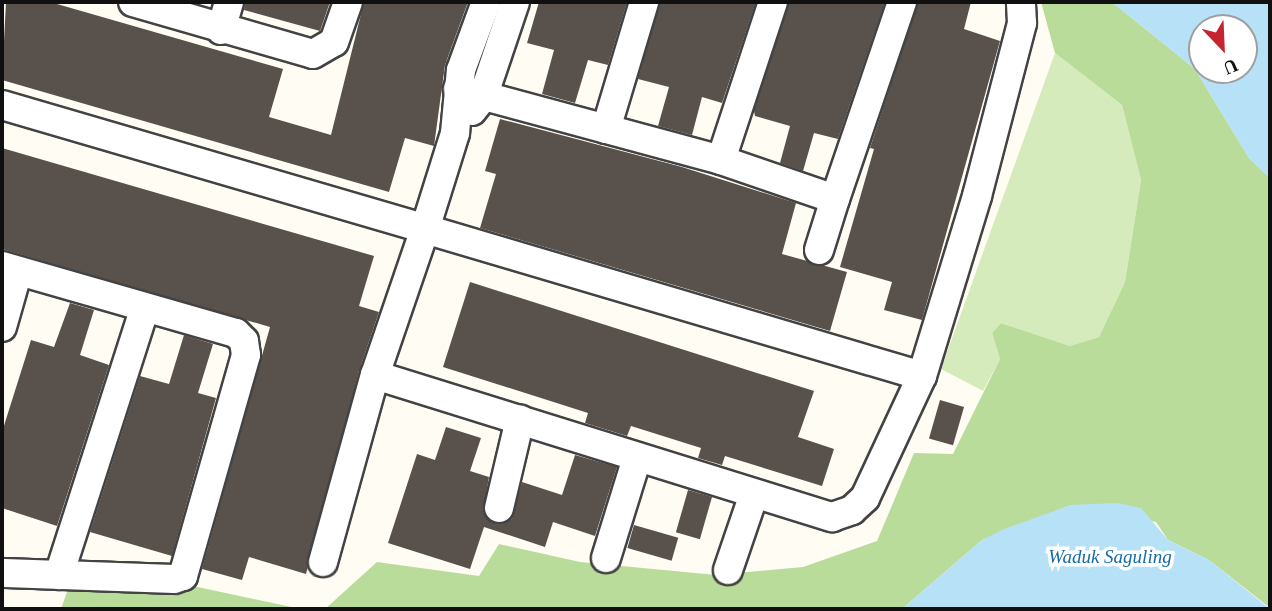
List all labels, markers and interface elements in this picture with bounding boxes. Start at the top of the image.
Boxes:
north arrow [1188,14,1258,84]
text: U [1220,55,1241,79]
water label: Waduk Saguling [1048,546,1172,568]

